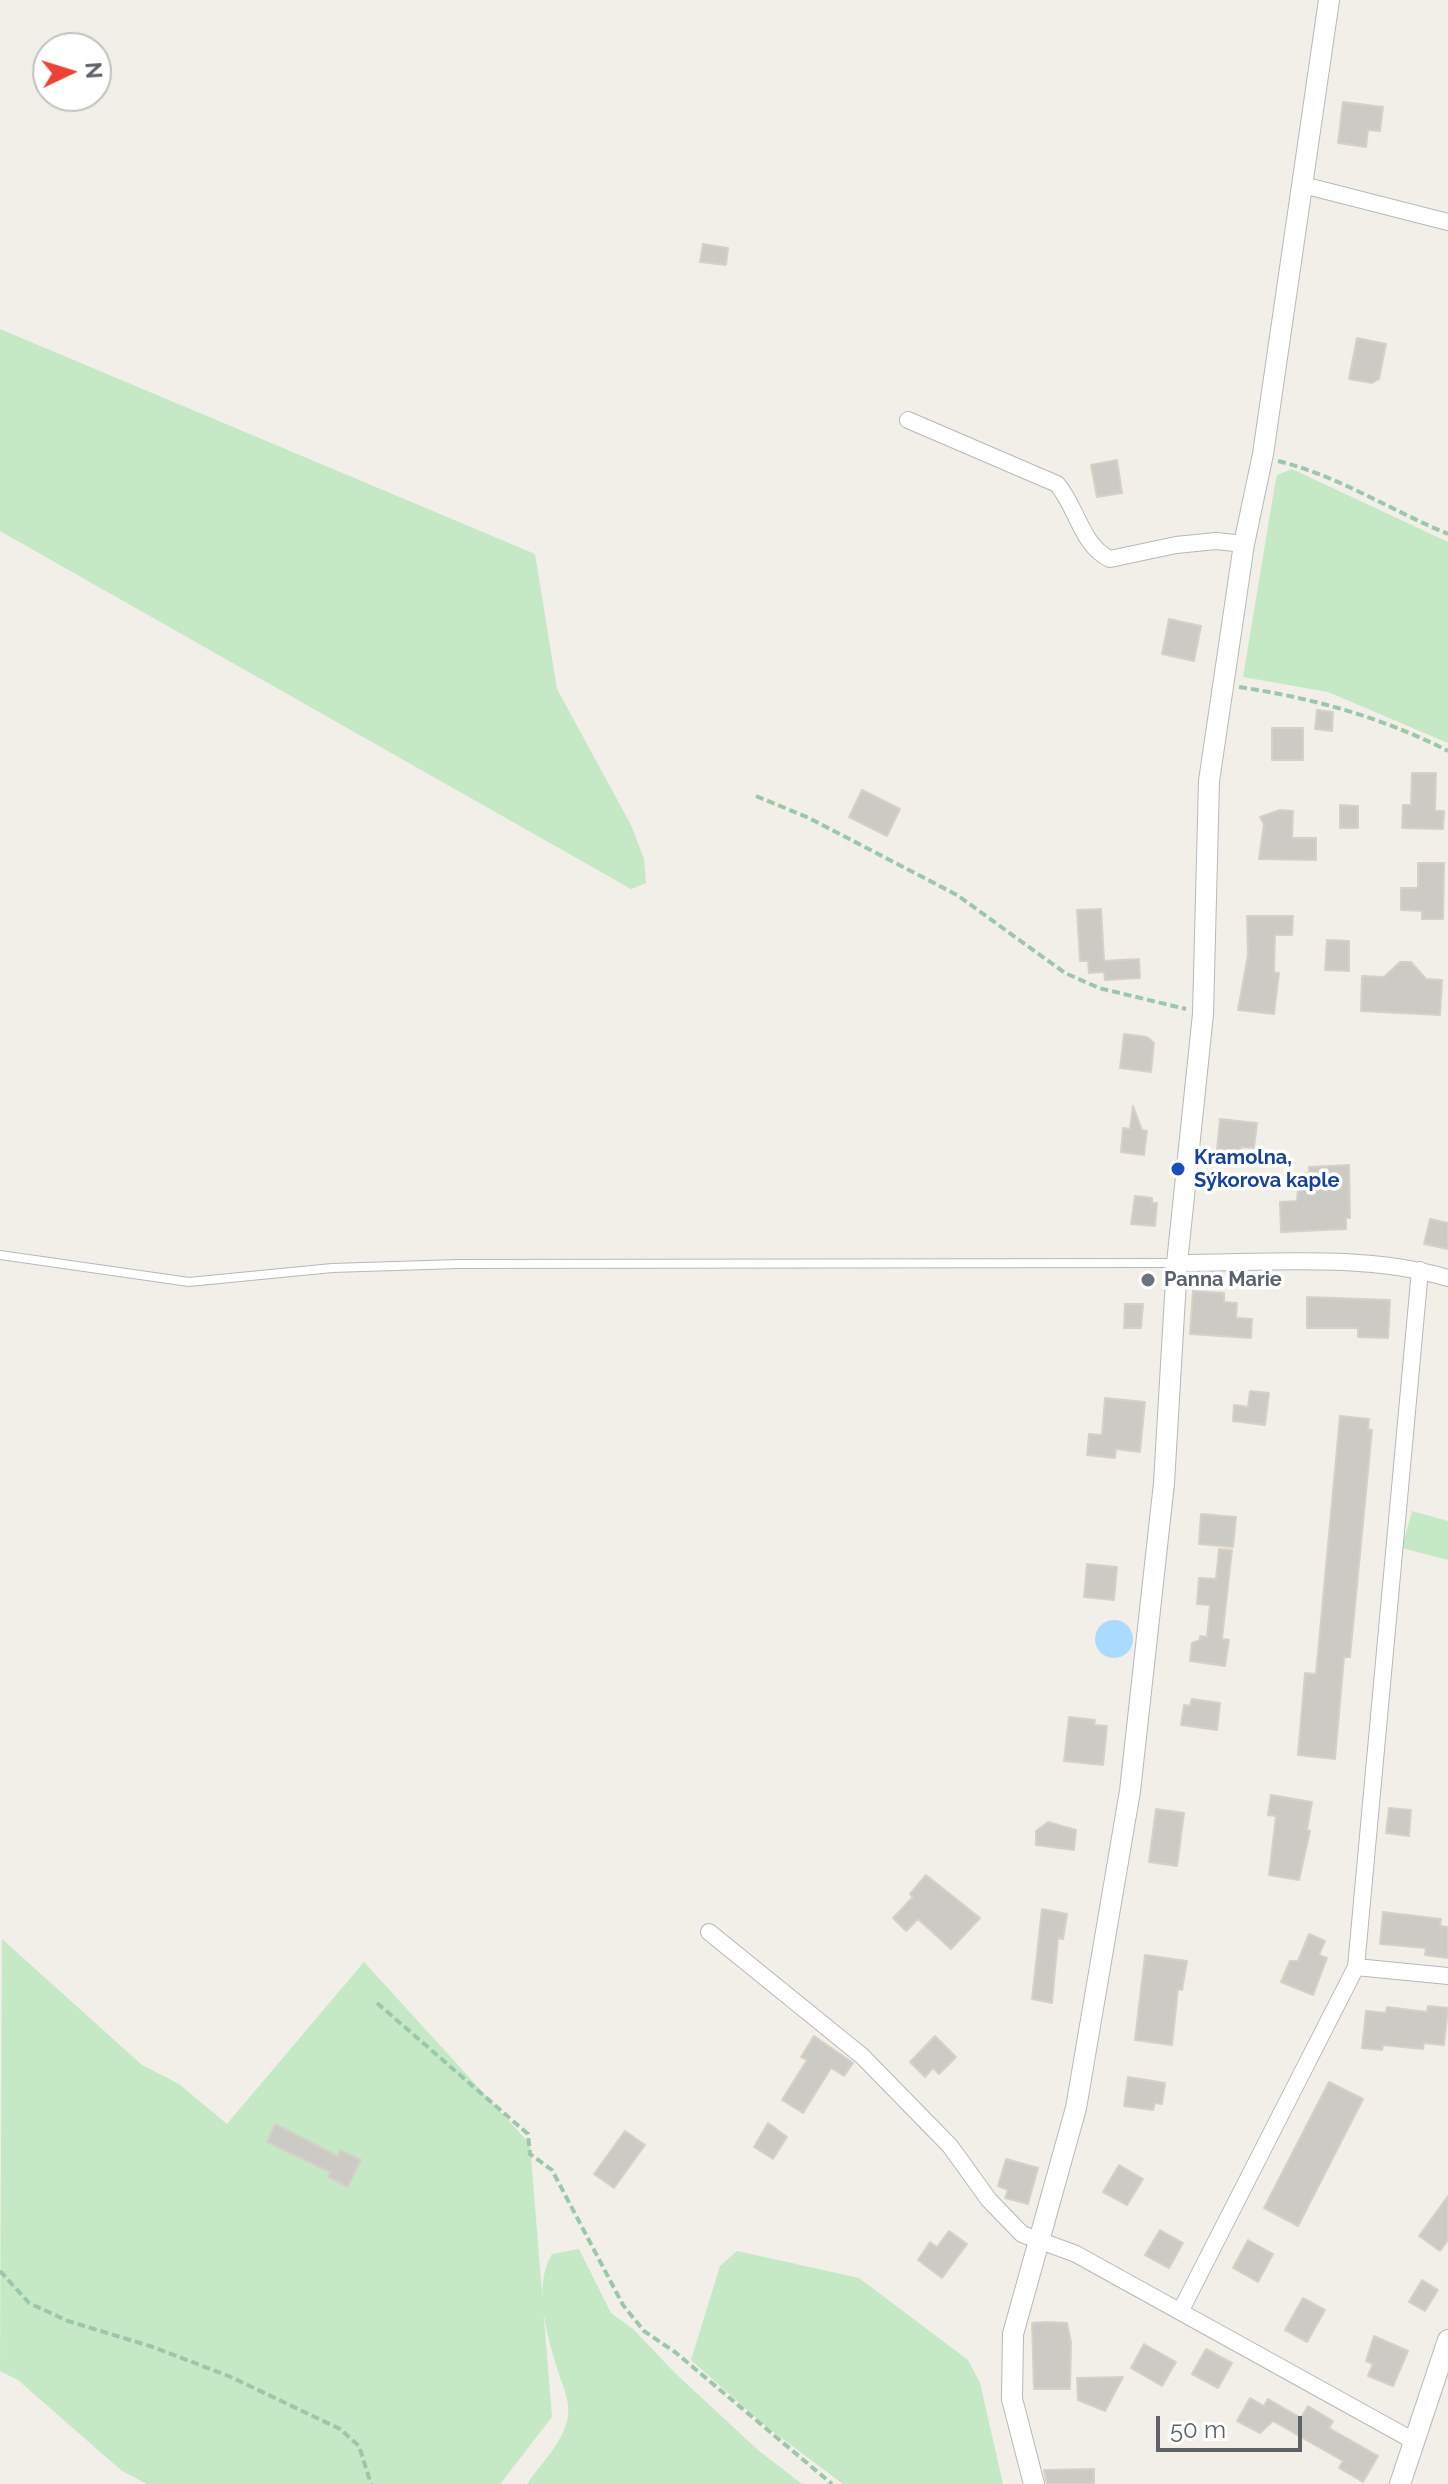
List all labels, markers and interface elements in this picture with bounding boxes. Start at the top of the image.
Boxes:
north arrow [32,32,112,112]
text: N [80,61,108,80]
place label: Kramolna, Sýkorova kaple [1194,1146,1340,1193]
marker: Kramolna, Sýkorova kaple [1169,1160,1187,1178]
place label: Panna Marie [1164,1268,1282,1292]
marker: Panna Marie [1139,1271,1157,1289]
scale bar [1160,2400,1306,2450]
text: 50 m [1170,2415,1226,2444]

